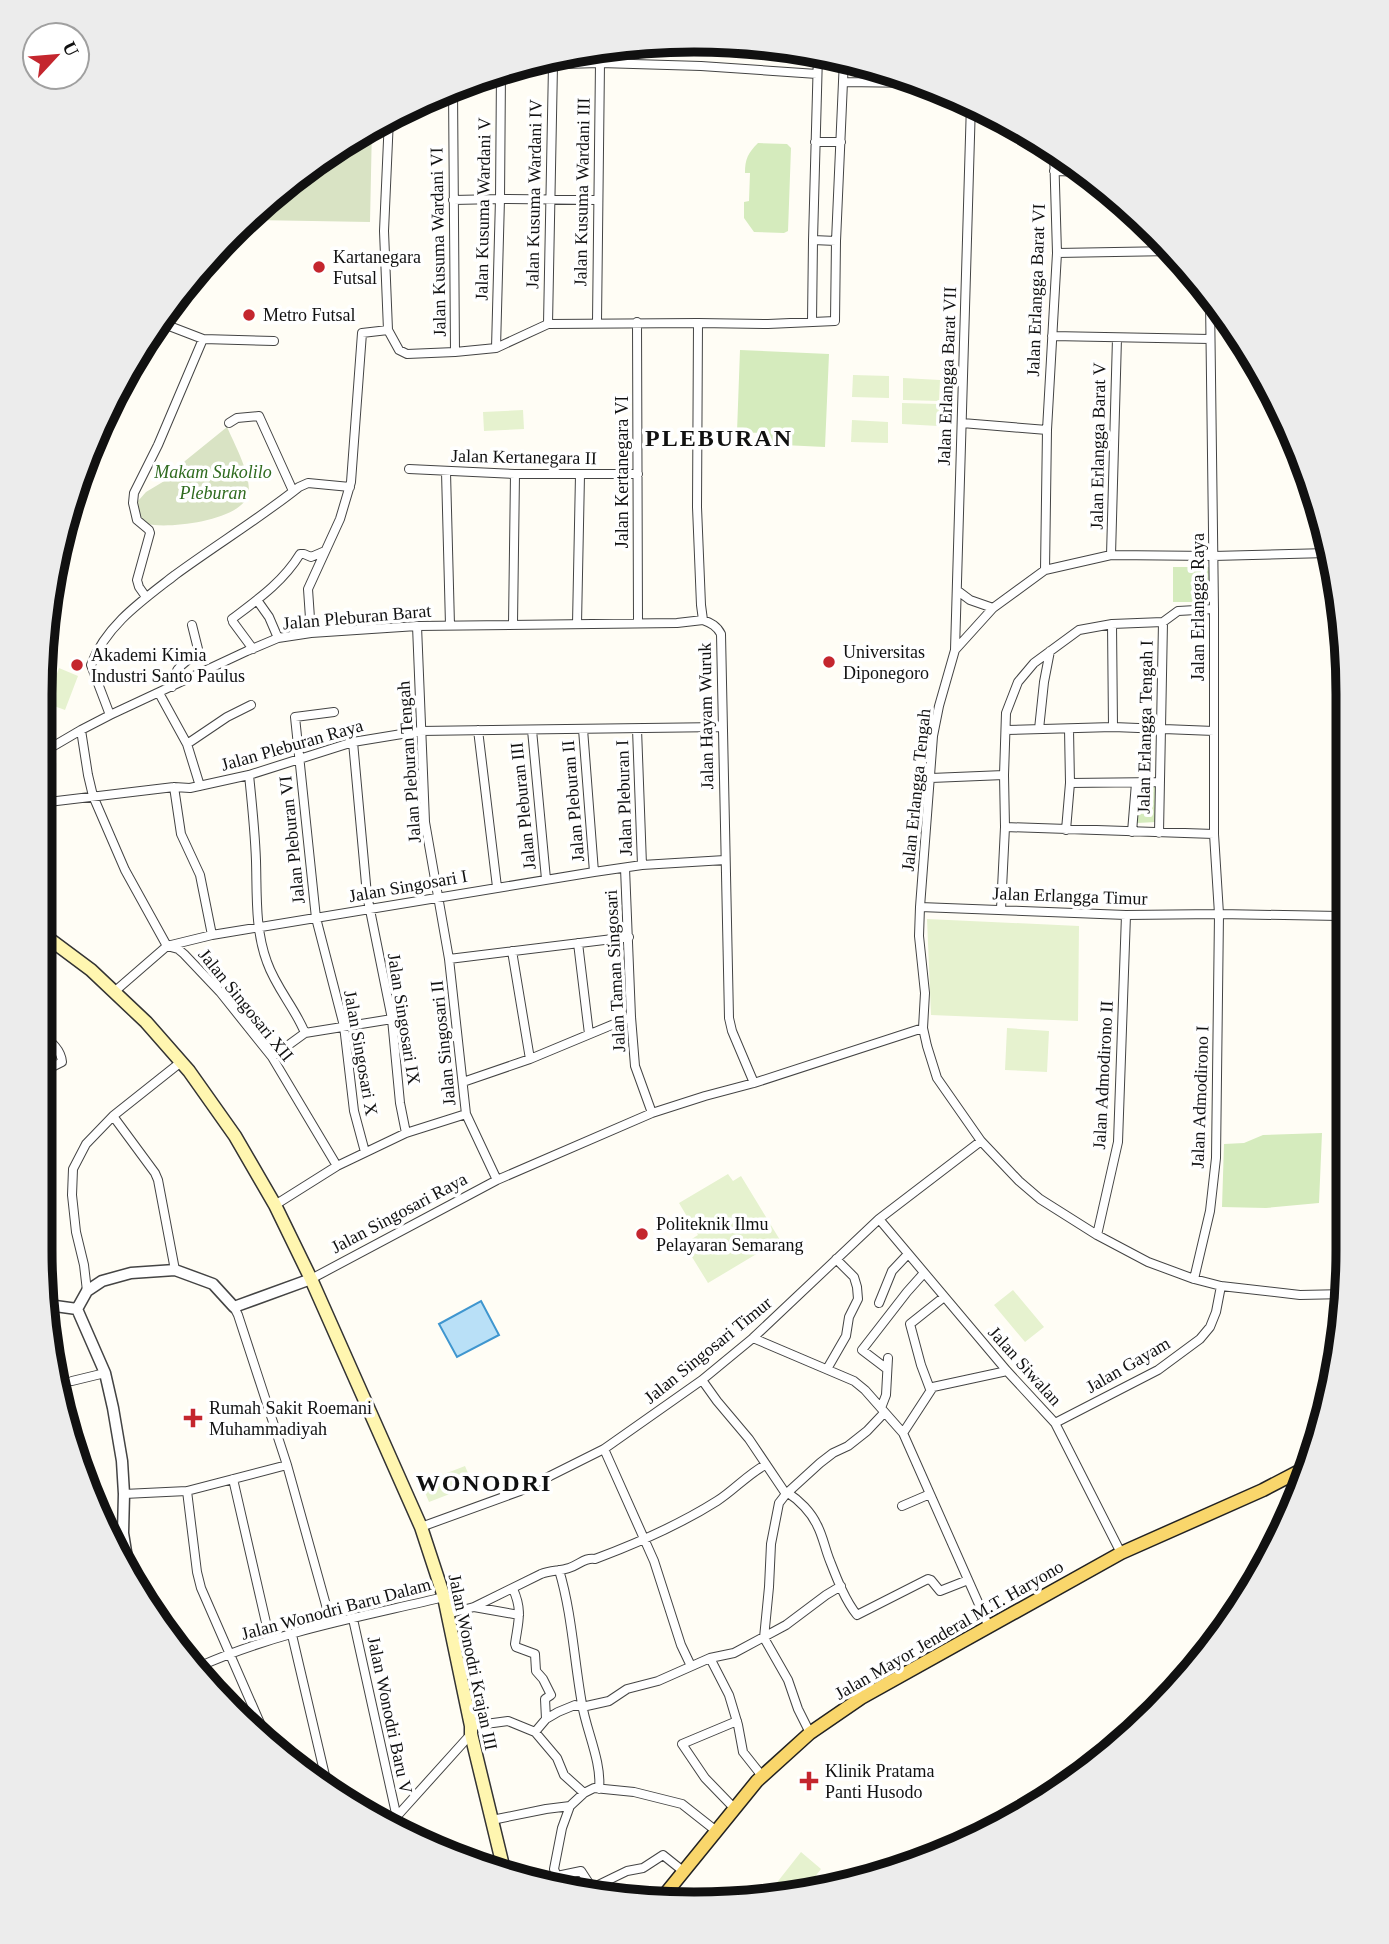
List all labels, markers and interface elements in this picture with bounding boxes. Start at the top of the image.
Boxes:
north arrow [21,21,91,91]
text: U [58,38,83,60]
street label: Jalan Kusuma Wardani III [570,98,594,286]
street label: Jalan Kusuma Wardani IV [522,99,546,289]
street label: Jalan Kusuma Wardani V [471,117,495,301]
street label: Jalan Kusuma Wardani VI [426,147,450,337]
street label: Jalan Erlangga Barat VI [1023,203,1049,377]
place label: Kartanegara Futsal [333,247,421,288]
marker: Kartanegara Futsal [311,259,327,275]
street label: Jalan Erlangga Barat VII [934,286,960,466]
place label: Metro Futsal [263,305,356,325]
marker: Metro Futsal [241,307,257,323]
street label: Jalan Erlangga Barat V [1087,362,1109,530]
street label: Jalan Kertanegara VI [612,396,632,548]
district label: PLEBURAN [645,425,793,451]
street label: Jalan Kertanegara II [451,446,597,468]
park label: Makam Sukolilo Pleburan [153,462,272,503]
street label: Jalan Erlangga Raya [1188,533,1208,681]
street label: Jalan Pleburan Barat [282,601,432,633]
street label: Jalan Erlangga Tengah I [1133,640,1157,814]
street label: Jalan Hayam Wuruk [695,642,717,790]
place label: Universitas Diponegoro [843,642,929,683]
place label: Akademi Kimia Industri Santo Paulus [91,645,245,686]
marker: Universitas Diponegoro [821,654,837,670]
marker: Akademi Kimia Industri Santo Paulus [69,657,85,673]
street label: Jalan Pleburan Tengah [393,680,425,844]
street label: Jalan Erlangga Tengah [898,708,934,872]
street label: Jalan Pleburan Raya [219,715,365,775]
street label: Jalan Pleburan II [558,739,588,863]
street label: Jalan Pleburan I [612,740,636,856]
street label: Jalan Pleburan III [506,741,540,871]
street label: Jalan Pleburan VI [275,775,309,905]
street label: Jalan Singosari I [347,866,469,906]
street label: Jalan Erlangga Timur [992,883,1148,909]
street label: Jalan Taman Singosari [601,889,629,1053]
street label: Jalan Singosari XII [194,945,298,1065]
street label: Jalan Singosari IX [384,952,424,1086]
street label: Jalan Singosari II [426,979,460,1107]
street label: Jalan Singosari X [340,989,382,1117]
street label: Jalan Admodirono II [1089,1000,1117,1150]
street label: Jalan Admodirono I [1188,1025,1212,1169]
street label: Jalan Singosari Raya [328,1169,470,1257]
place label: Politeknik Ilmu Pelayaran Semarang [656,1214,803,1255]
marker: Politeknik Ilmu Pelayaran Semarang [634,1226,650,1242]
street label: Jalan Singosari Timur [640,1293,776,1407]
street label: Jalan Siwalan [984,1322,1066,1410]
street label: Jalan Gayam [1083,1333,1173,1397]
place label: Rumah Sakit Roemani Muhammadiyah [209,1398,372,1439]
marker: Rumah Sakit Roemani Muhammadiyah [183,1408,203,1428]
district label: WONODRI [416,1470,552,1496]
street label: Jalan Mayor Jenderal M.T. Haryono [831,1556,1067,1704]
street label: Jalan Wonodri Krajan III [445,1572,501,1752]
street label: Jalan Wonodri Baru Dalam [239,1574,433,1644]
street label: Jalan Wonodri Baru V [364,1634,416,1796]
place label: Klinik Pratama Panti Husodo [825,1761,934,1802]
marker: Klinik Pratama Panti Husodo [799,1771,819,1791]

